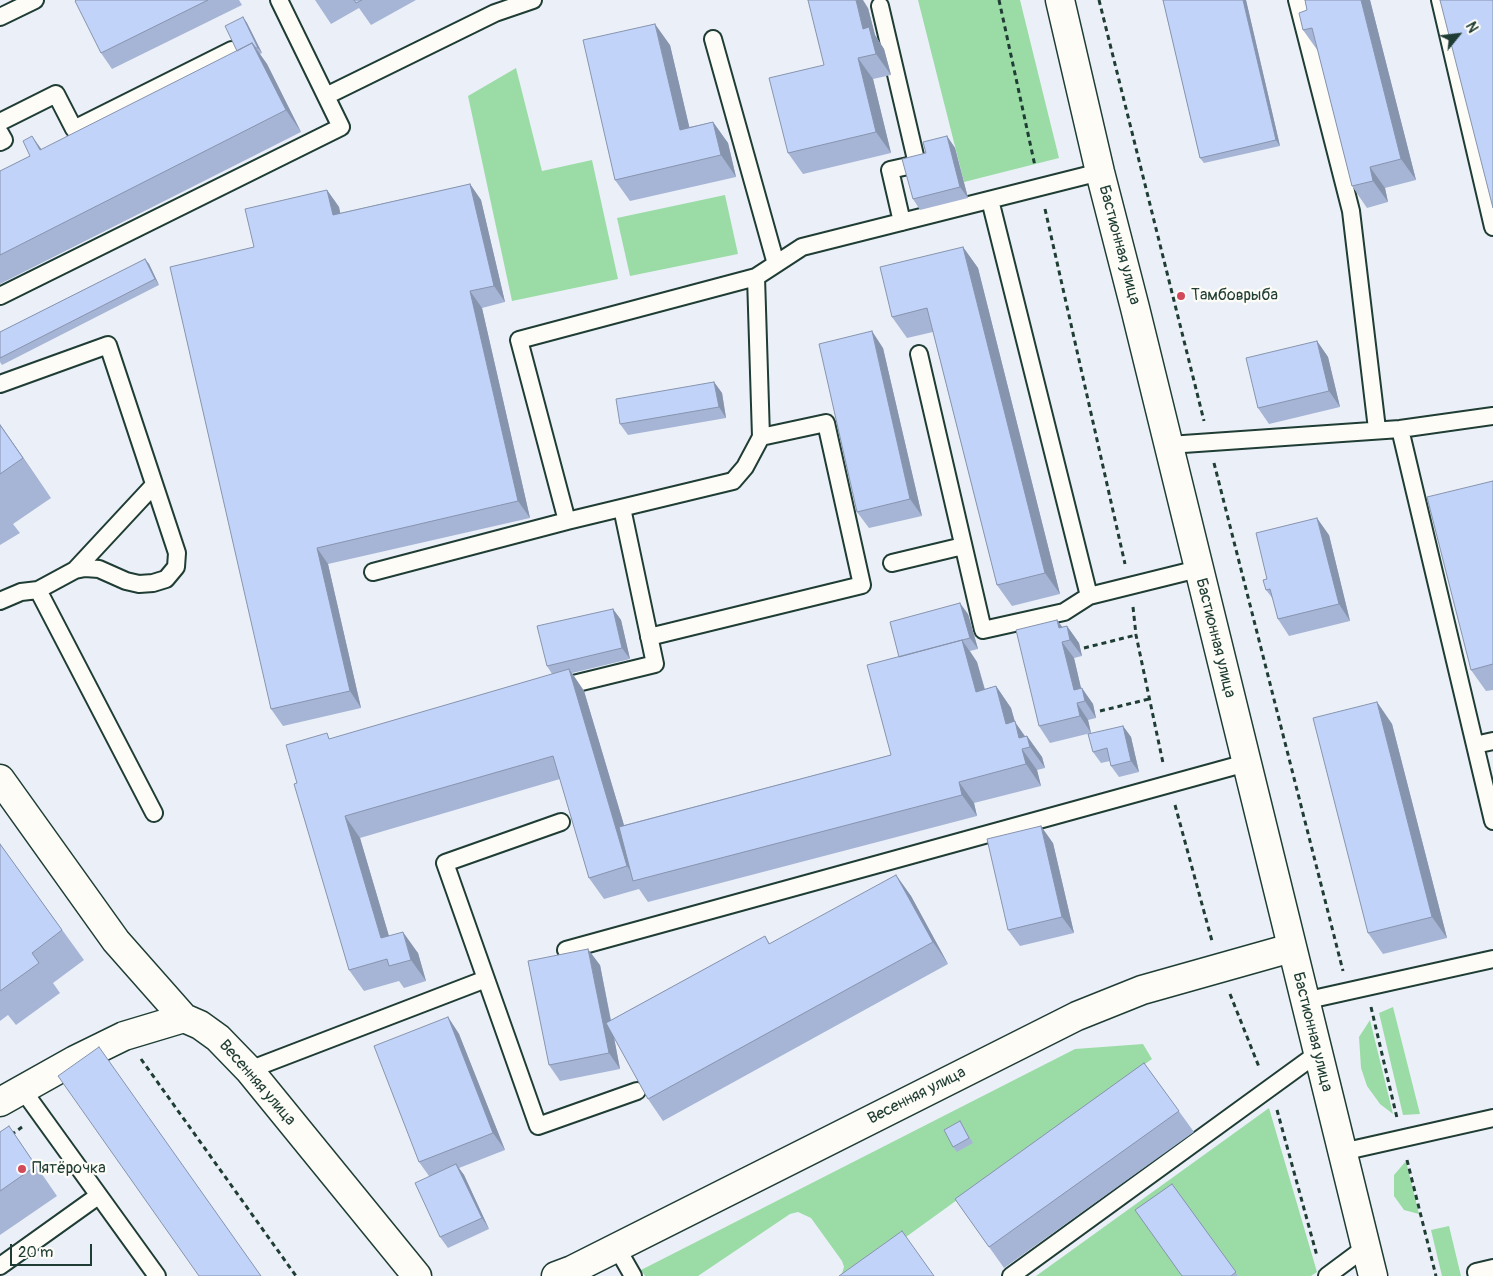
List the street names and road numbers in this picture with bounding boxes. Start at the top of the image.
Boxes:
street label: Бастионная улица [1094,183,1144,307]
street label: Бастионная улица [1191,576,1239,700]
street label: Бастионная улица [1288,970,1336,1094]
street label: Весенняя улица [215,1036,299,1130]
street label: Весенняя улица [865,1063,969,1129]

